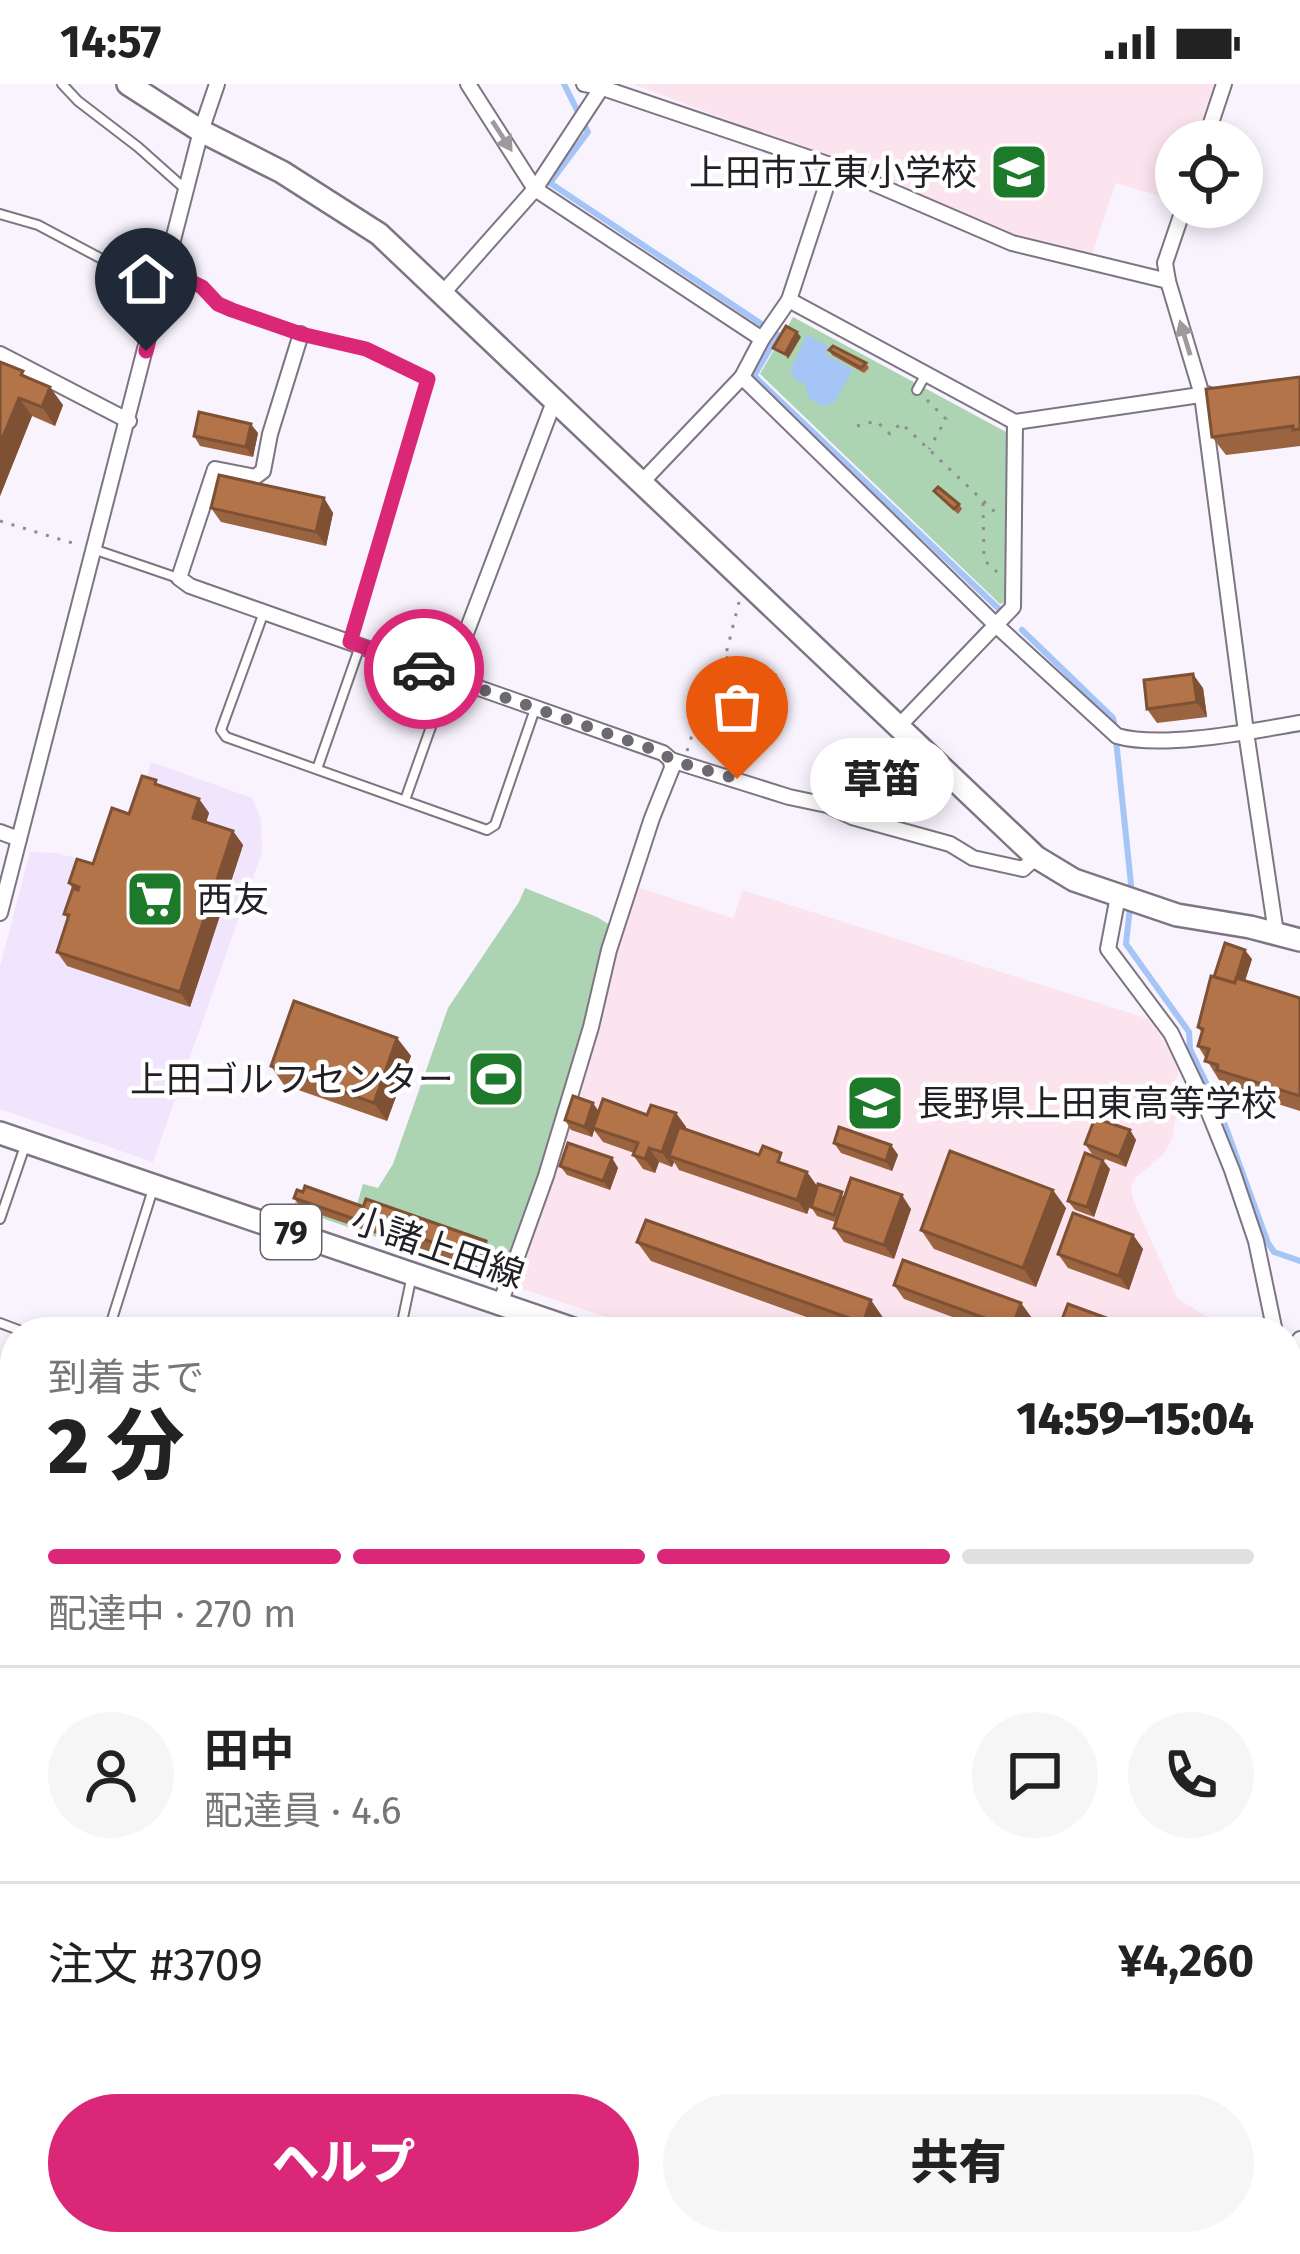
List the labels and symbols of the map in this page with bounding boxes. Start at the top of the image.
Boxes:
one-way arrow [490,120,512,153]
school or university icon: 上田市立東小学校 [988,141,1050,203]
place label: 上田市立東小学校 [689,151,977,195]
pin [95,228,197,351]
one-way arrow [1175,319,1193,356]
courier [364,609,484,729]
pin [686,656,788,779]
callout: 草笛 [809,737,953,821]
supermarket icon: 西友 [124,868,186,930]
place label: 西友 [197,878,269,922]
sports icon: 上田ゴルフセンター [465,1048,527,1110]
place label: 上田ゴルフセンター [130,1058,454,1102]
school or university icon: 長野県上田東高等学校 [844,1072,906,1134]
place label: 長野県上田東高等学校 [917,1082,1277,1126]
street label: 小諸上田線 [345,1198,530,1298]
road number: 79 [261,1205,321,1259]

